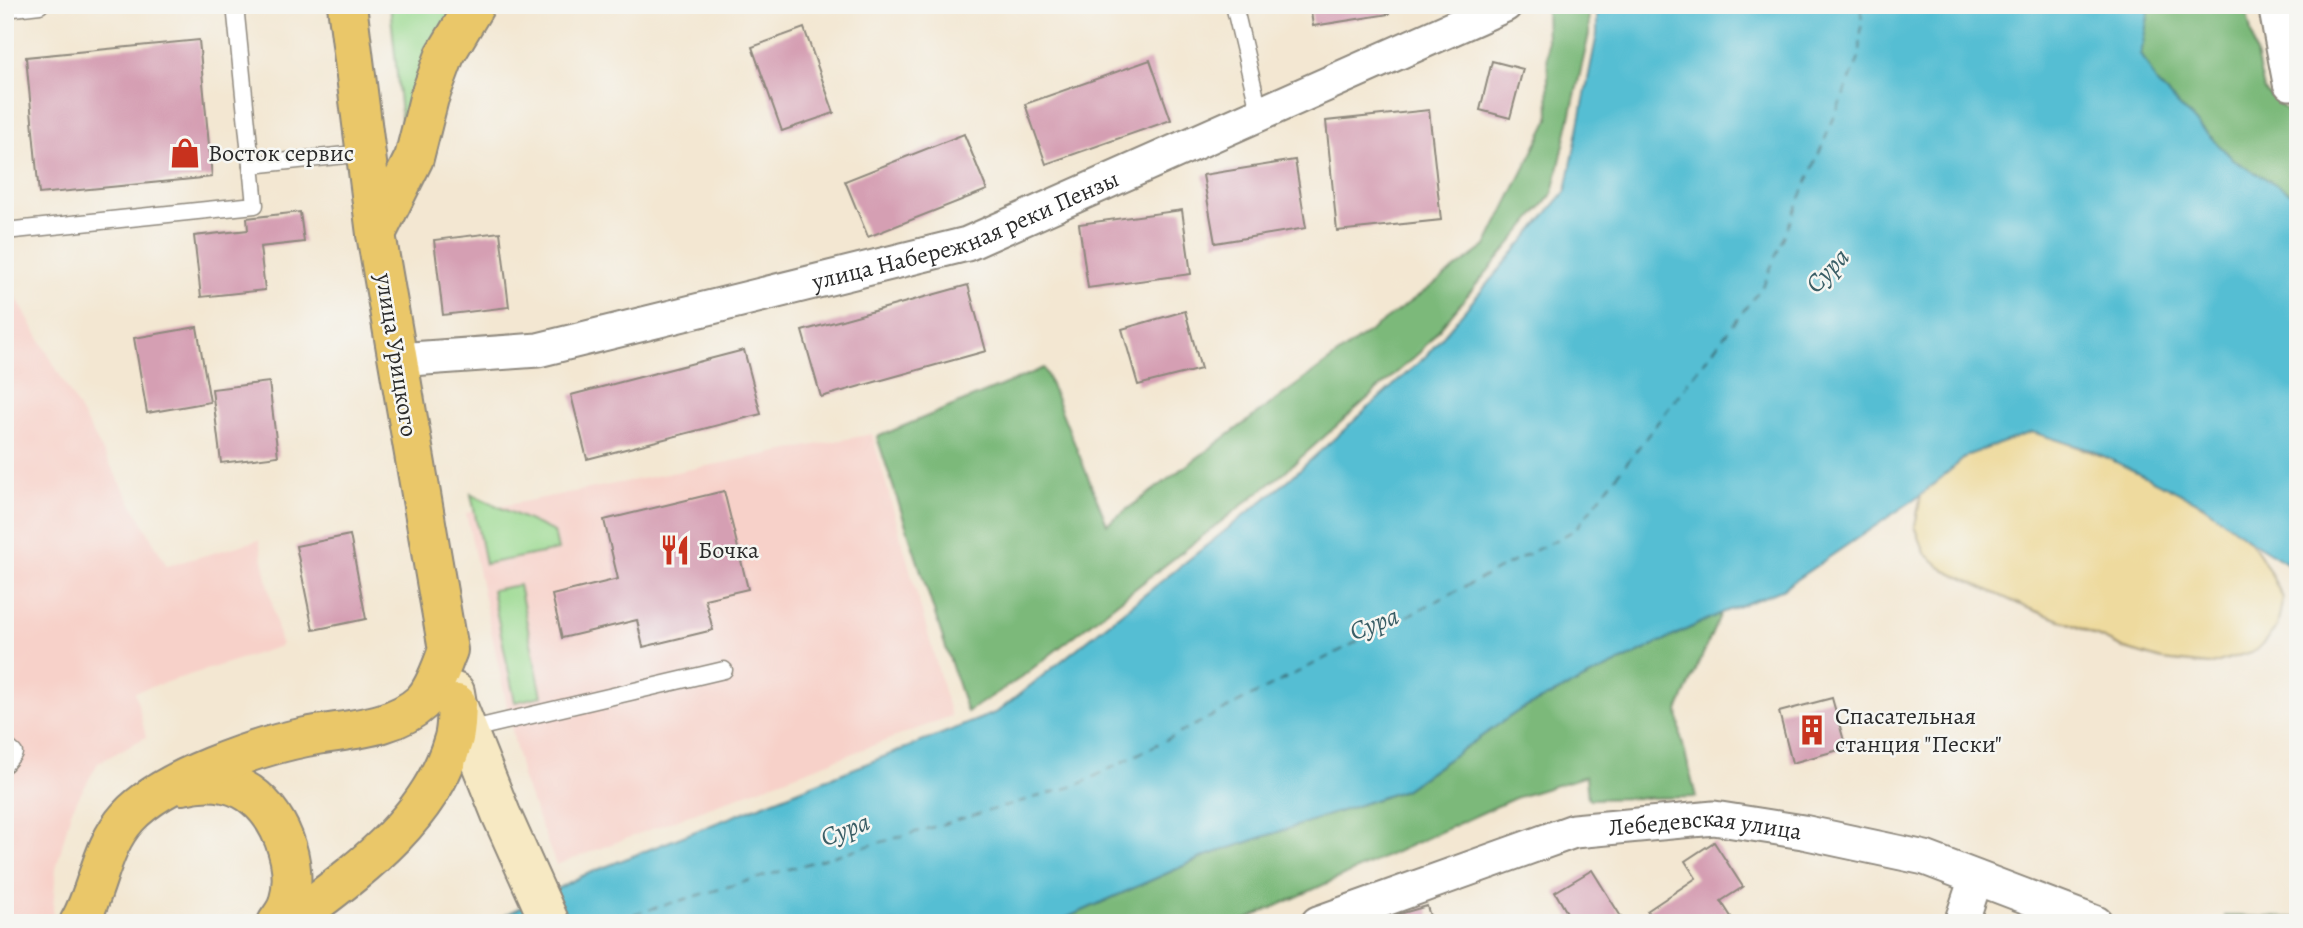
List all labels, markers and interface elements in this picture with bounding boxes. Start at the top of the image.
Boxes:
shop icon: Восток сервис [168,136,202,170]
place label: Восток сервис [208,137,354,169]
street label: улица Набережная реки Пензы [808,163,1124,298]
water label: Сура [1797,240,1857,301]
street label: улица Урицкого [368,270,426,439]
restaurant icon: Бочка [658,533,692,567]
place label: Бочка [698,534,759,566]
water label: Сура [1344,598,1404,649]
place label: Спасательная станция "Пески" [1835,700,2002,760]
building icon: Спасательная станция "Пески" [1795,713,1829,747]
street label: Лебедевская улица [1607,802,1804,848]
water label: Сура [815,804,875,855]

